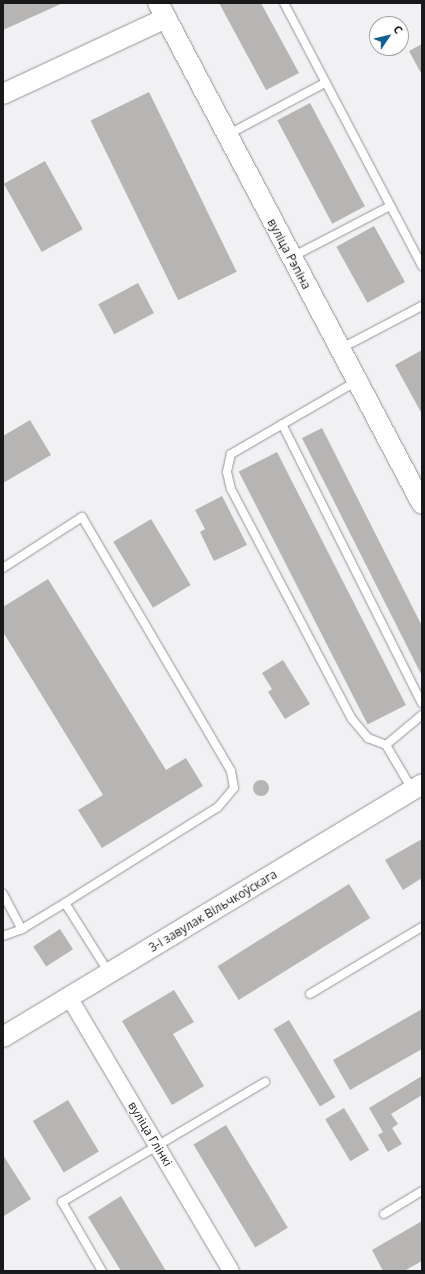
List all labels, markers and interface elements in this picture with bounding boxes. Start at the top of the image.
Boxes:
north arrow [369,16,409,56]
text: С [390,22,407,37]
street label: вуліца Рэпіна [264,216,314,292]
street label: 3-і завулак Вільчкоўскага [146,867,280,955]
street label: вуліца Глінкі [125,1099,175,1169]

